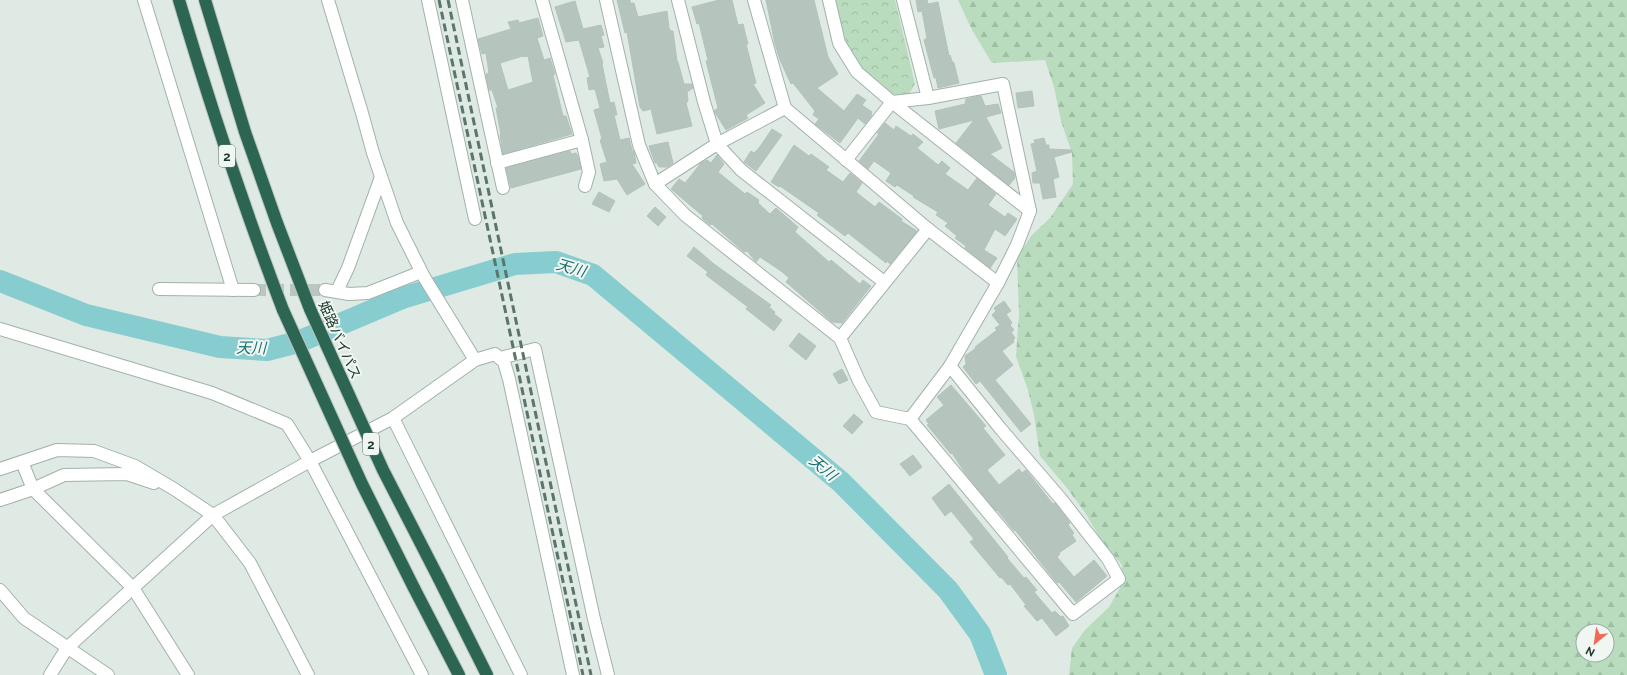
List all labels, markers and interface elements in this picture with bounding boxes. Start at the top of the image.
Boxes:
road number: 2 [219,145,235,167]
water label: 天川 [554,255,590,281]
street label: 姫路バイパス [316,298,364,382]
water label: 天川 [236,339,268,357]
road number: 2 [363,433,379,455]
water label: 天川 [806,451,842,486]
north arrow [1575,623,1615,663]
text: N [1584,644,1597,659]

